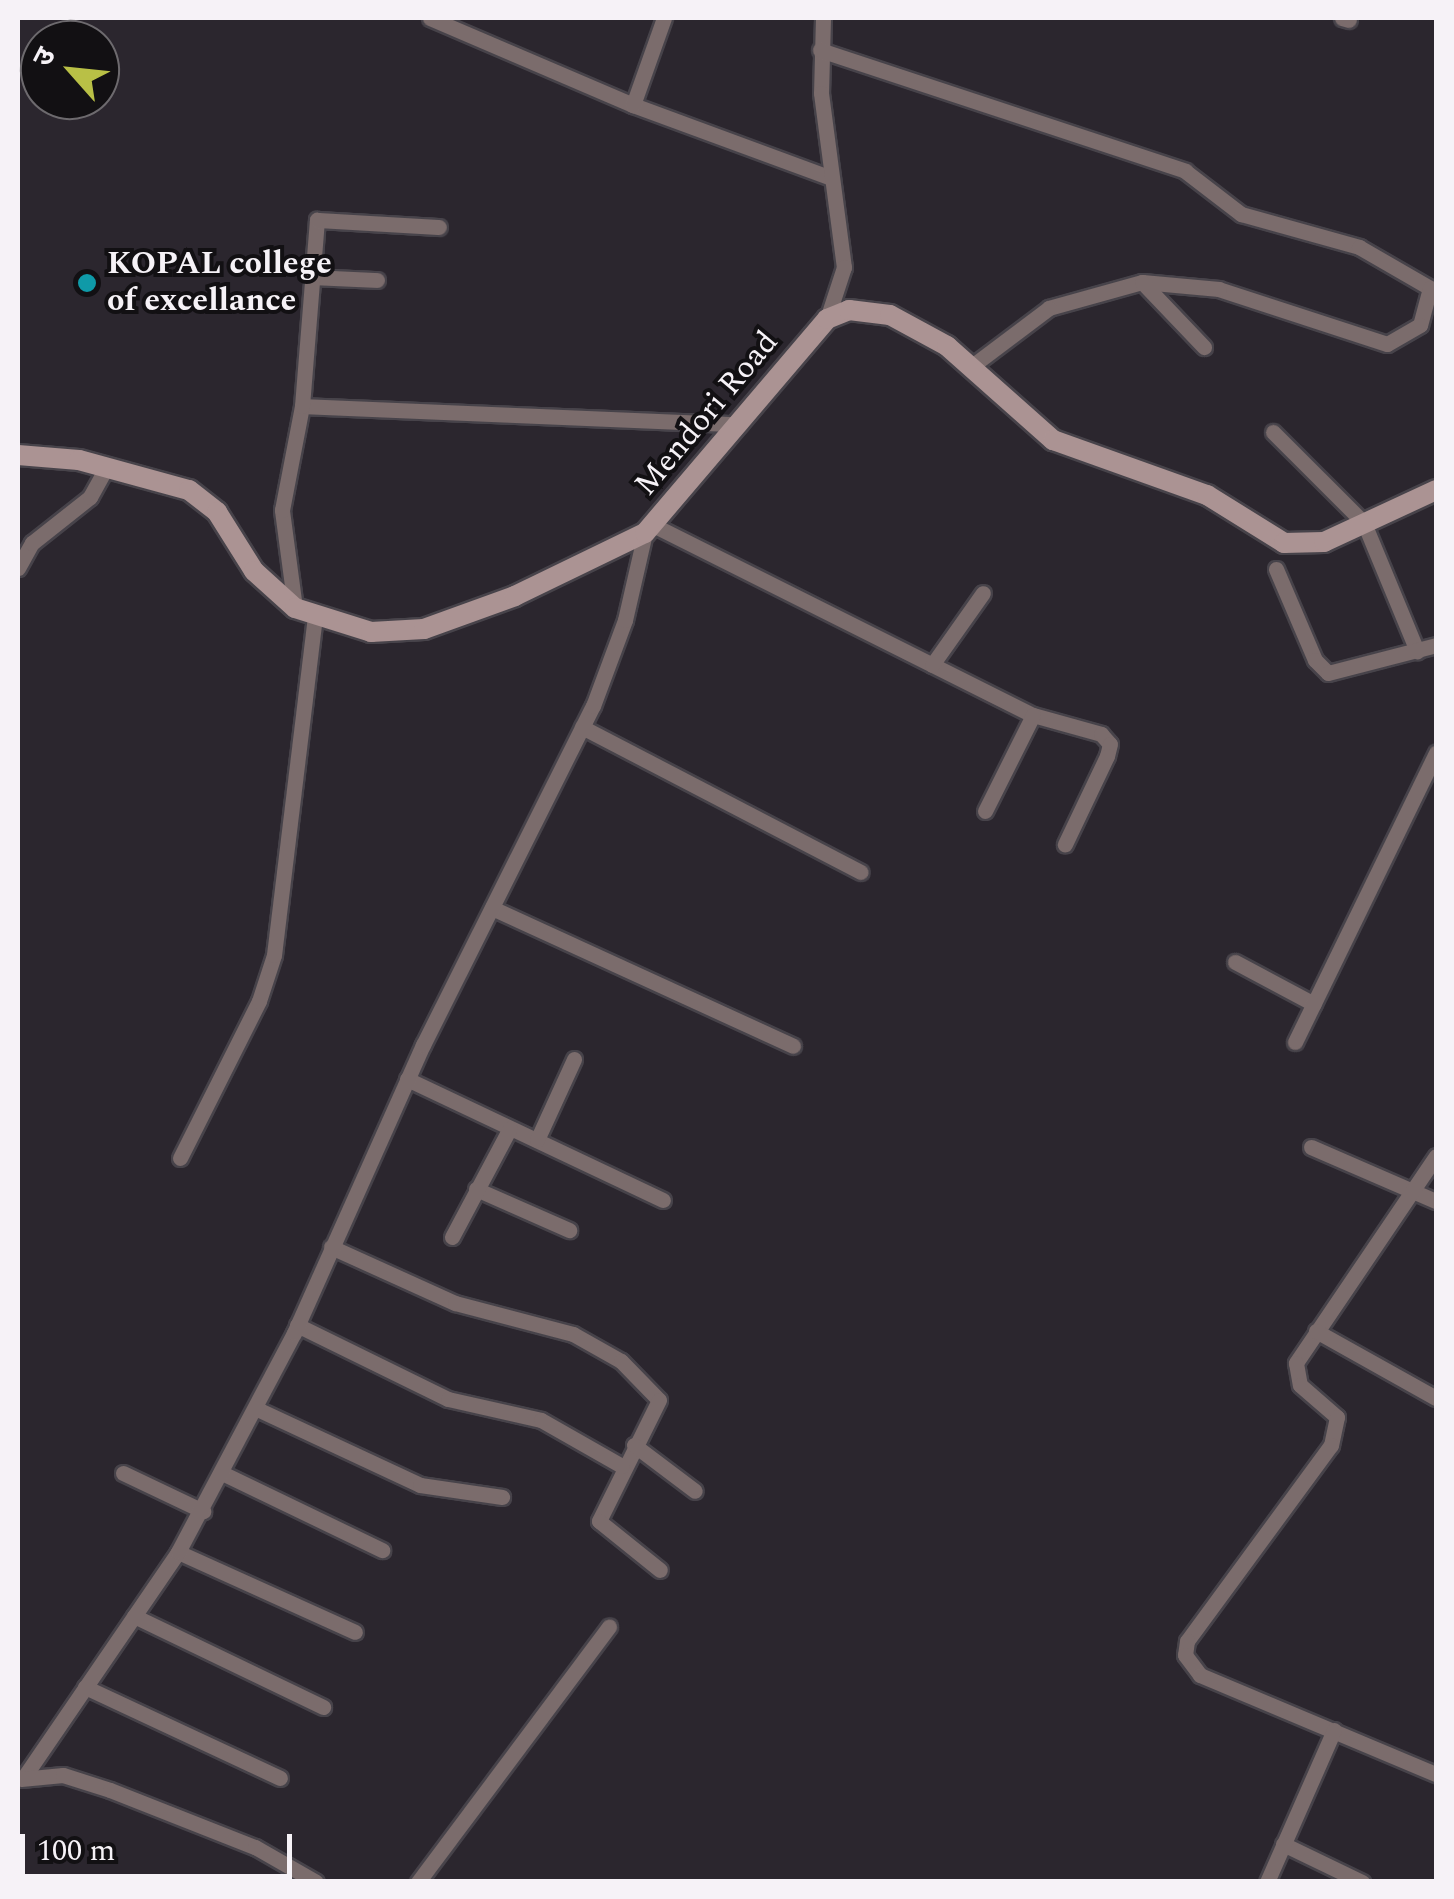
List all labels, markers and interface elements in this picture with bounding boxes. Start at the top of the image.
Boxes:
north arrow [20,20,120,120]
text: उ [22,40,67,74]
place label: KOPAL college of excellance [107,246,332,321]
marker: KOPAL college of excellance [76,272,98,294]
street label: Mendori Road [627,324,787,504]
scale bar [25,1814,298,1876]
text: 100 m [37,1828,115,1874]

